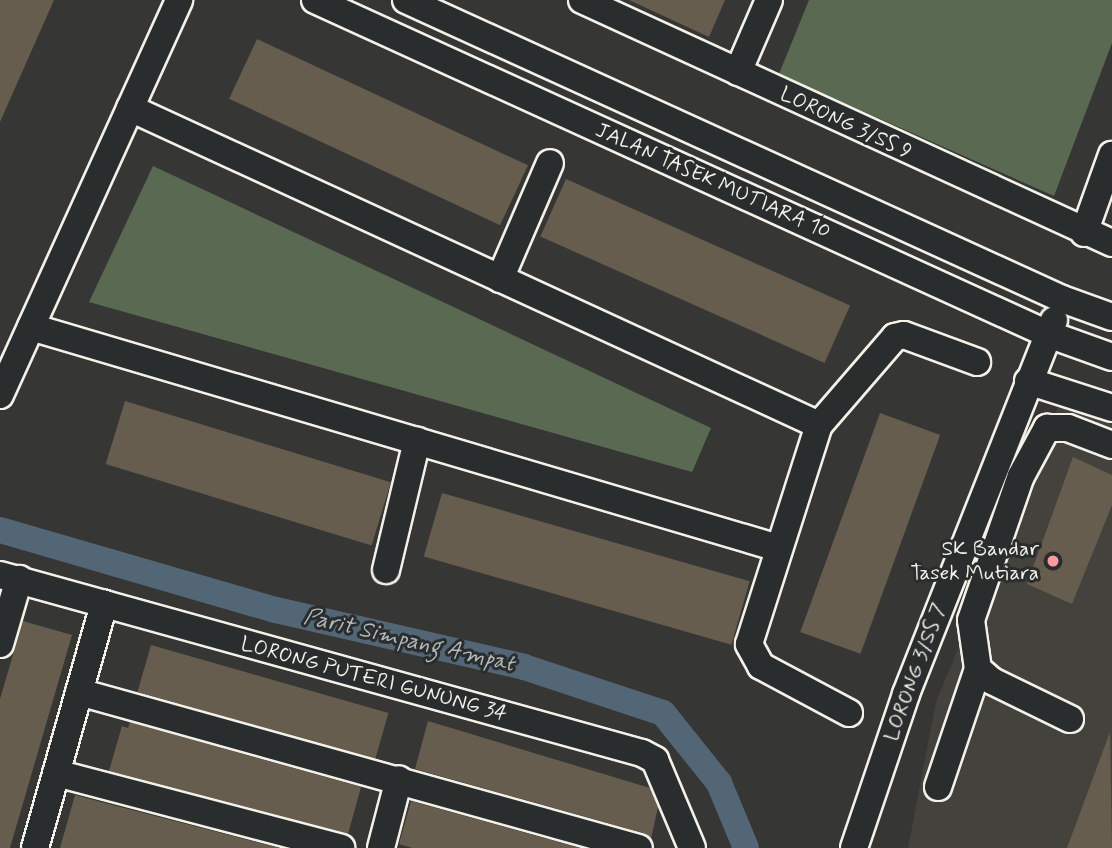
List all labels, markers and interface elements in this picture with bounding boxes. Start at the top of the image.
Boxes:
street label: LORONG 3/SS 9 [776,81,916,165]
street label: JALAN TASEK MUTIARA 10 [587,116,839,246]
place label: SK Bandar Tasek Mutiara [912,536,1039,586]
marker: SK Bandar Tasek Mutiara [1045,553,1061,569]
street label: LORONG 3/SS 7 [878,600,952,744]
water label: Parit Simpang Ampat [304,604,514,678]
street label: LORONG PUTERI GUNUNG 34 [236,631,512,727]

